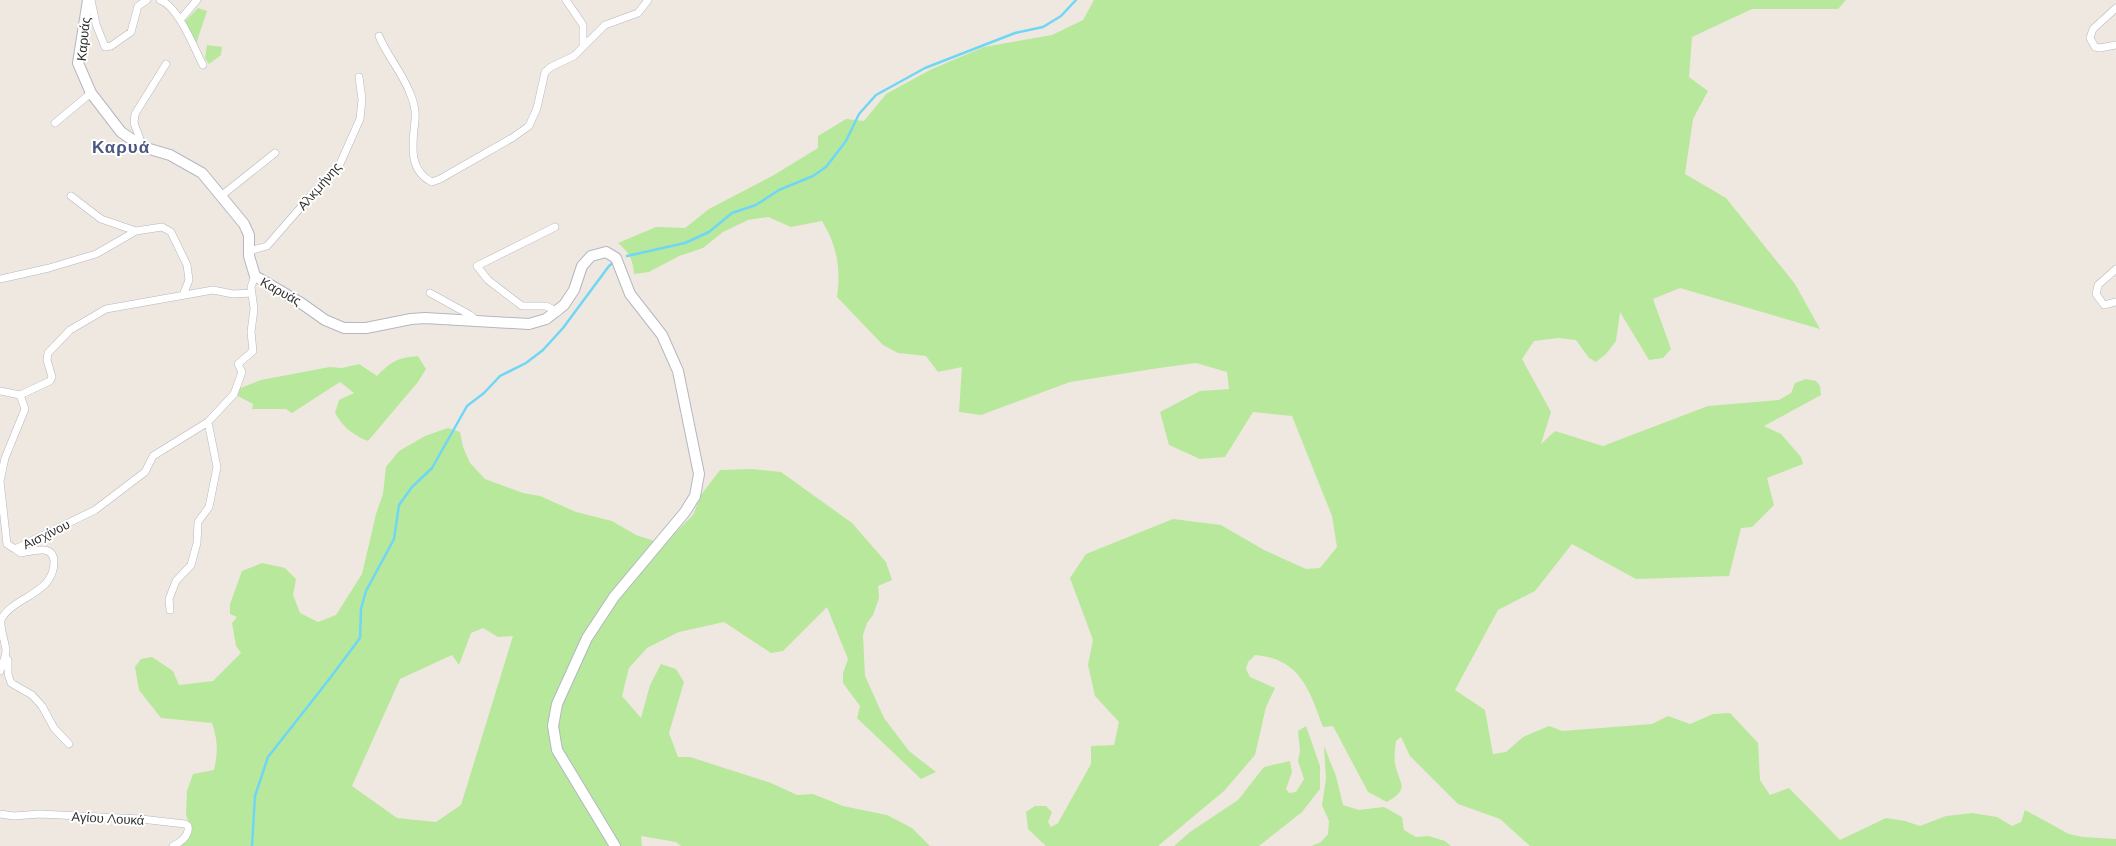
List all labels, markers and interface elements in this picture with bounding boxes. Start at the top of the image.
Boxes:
street label: Καρυάς [73,16,93,62]
district label: Καρυά [92,137,150,157]
street label: Αλκμήνης [294,159,344,213]
street label: Καρυάς [258,273,304,309]
street label: Αισχίνου [20,516,72,552]
street label: Αγίου Λουκά [71,808,145,828]

